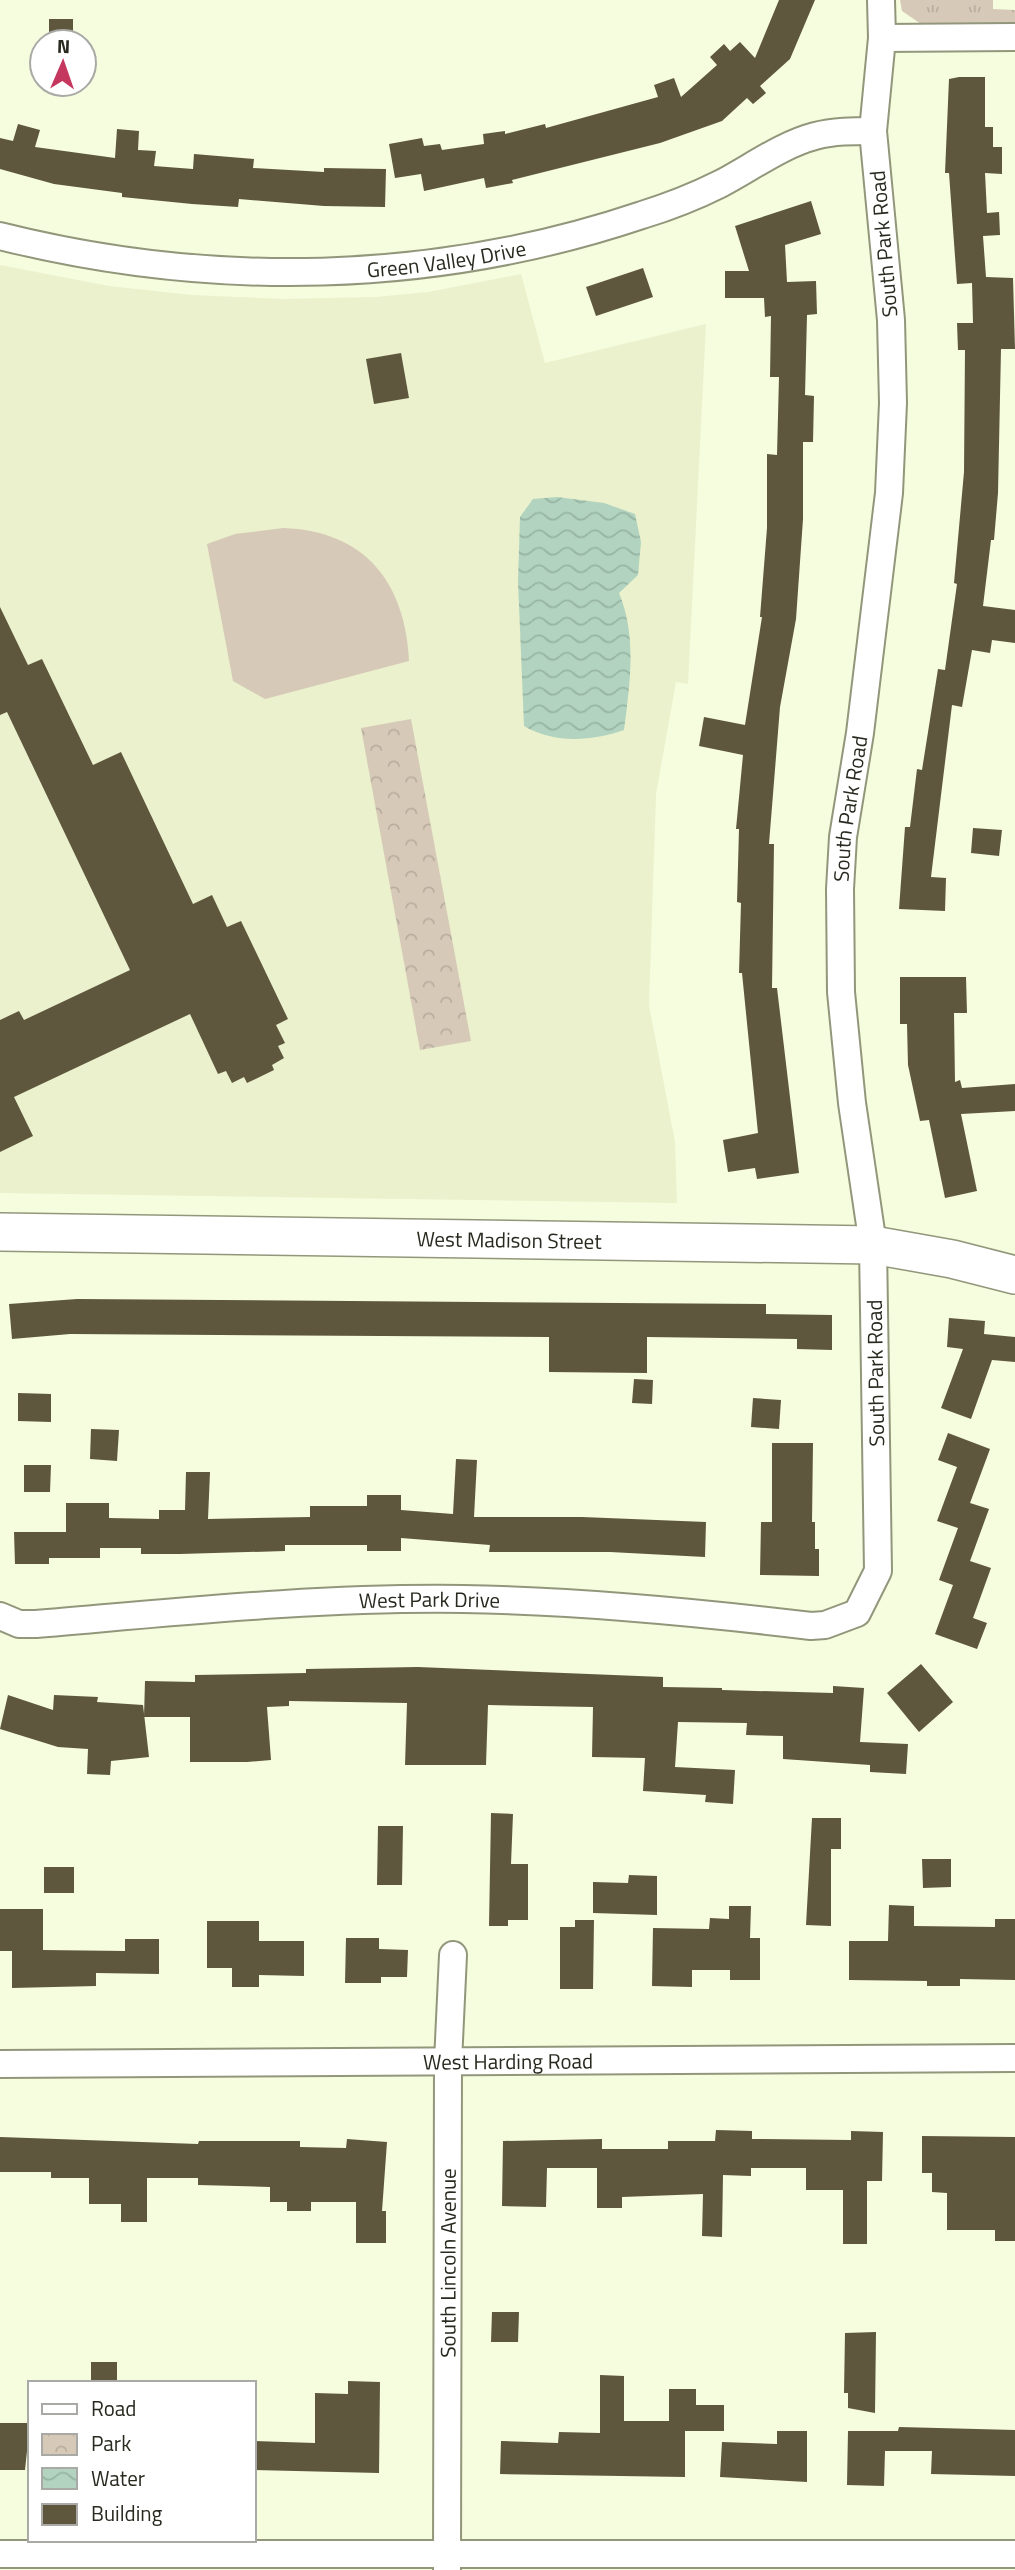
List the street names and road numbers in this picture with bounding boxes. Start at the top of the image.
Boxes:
street label: South Park Road [861,169,905,319]
street label: Green Valley Drive [366,231,529,285]
street label: South Park Road [824,733,875,883]
street label: West Madison Street [416,1222,602,1257]
street label: South Park Road [858,1299,892,1447]
street label: West Park Drive [358,1583,501,1616]
street label: West Harding Road [423,2044,593,2077]
street label: South Lincoln Avenue [431,2168,464,2358]

